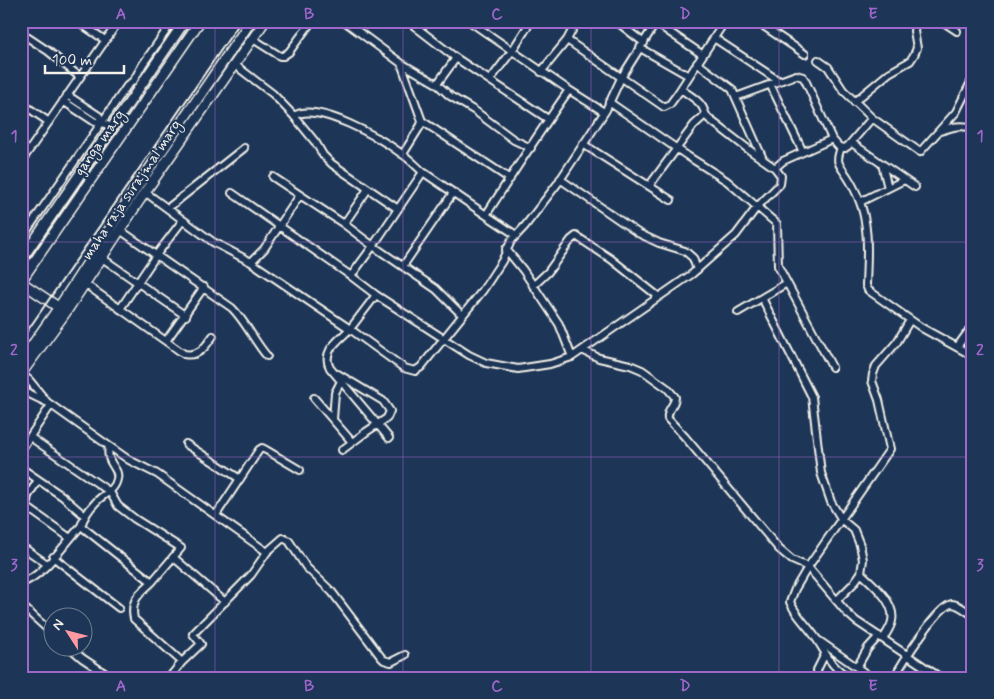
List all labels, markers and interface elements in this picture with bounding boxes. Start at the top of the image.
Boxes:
text: A [116,4,126,25]
text: B [304,4,314,25]
text: C [491,4,503,25]
text: D [679,4,691,25]
text: E [868,4,878,25]
scale bar [45,42,124,74]
text: 100 m [52,51,92,71]
street label: ganga marg [70,106,131,180]
street label: maha raja surajmal marg [78,116,187,264]
text: 1 [10,126,18,147]
text: 1 [976,126,984,147]
text: 2 [10,340,18,361]
text: 2 [976,340,984,361]
text: 3 [10,555,18,576]
text: 3 [976,555,984,576]
north arrow [42,606,92,656]
text: N [48,616,68,634]
text: A [116,676,126,697]
text: B [304,676,314,697]
text: C [491,676,503,697]
text: D [679,676,691,697]
text: E [868,676,878,697]

